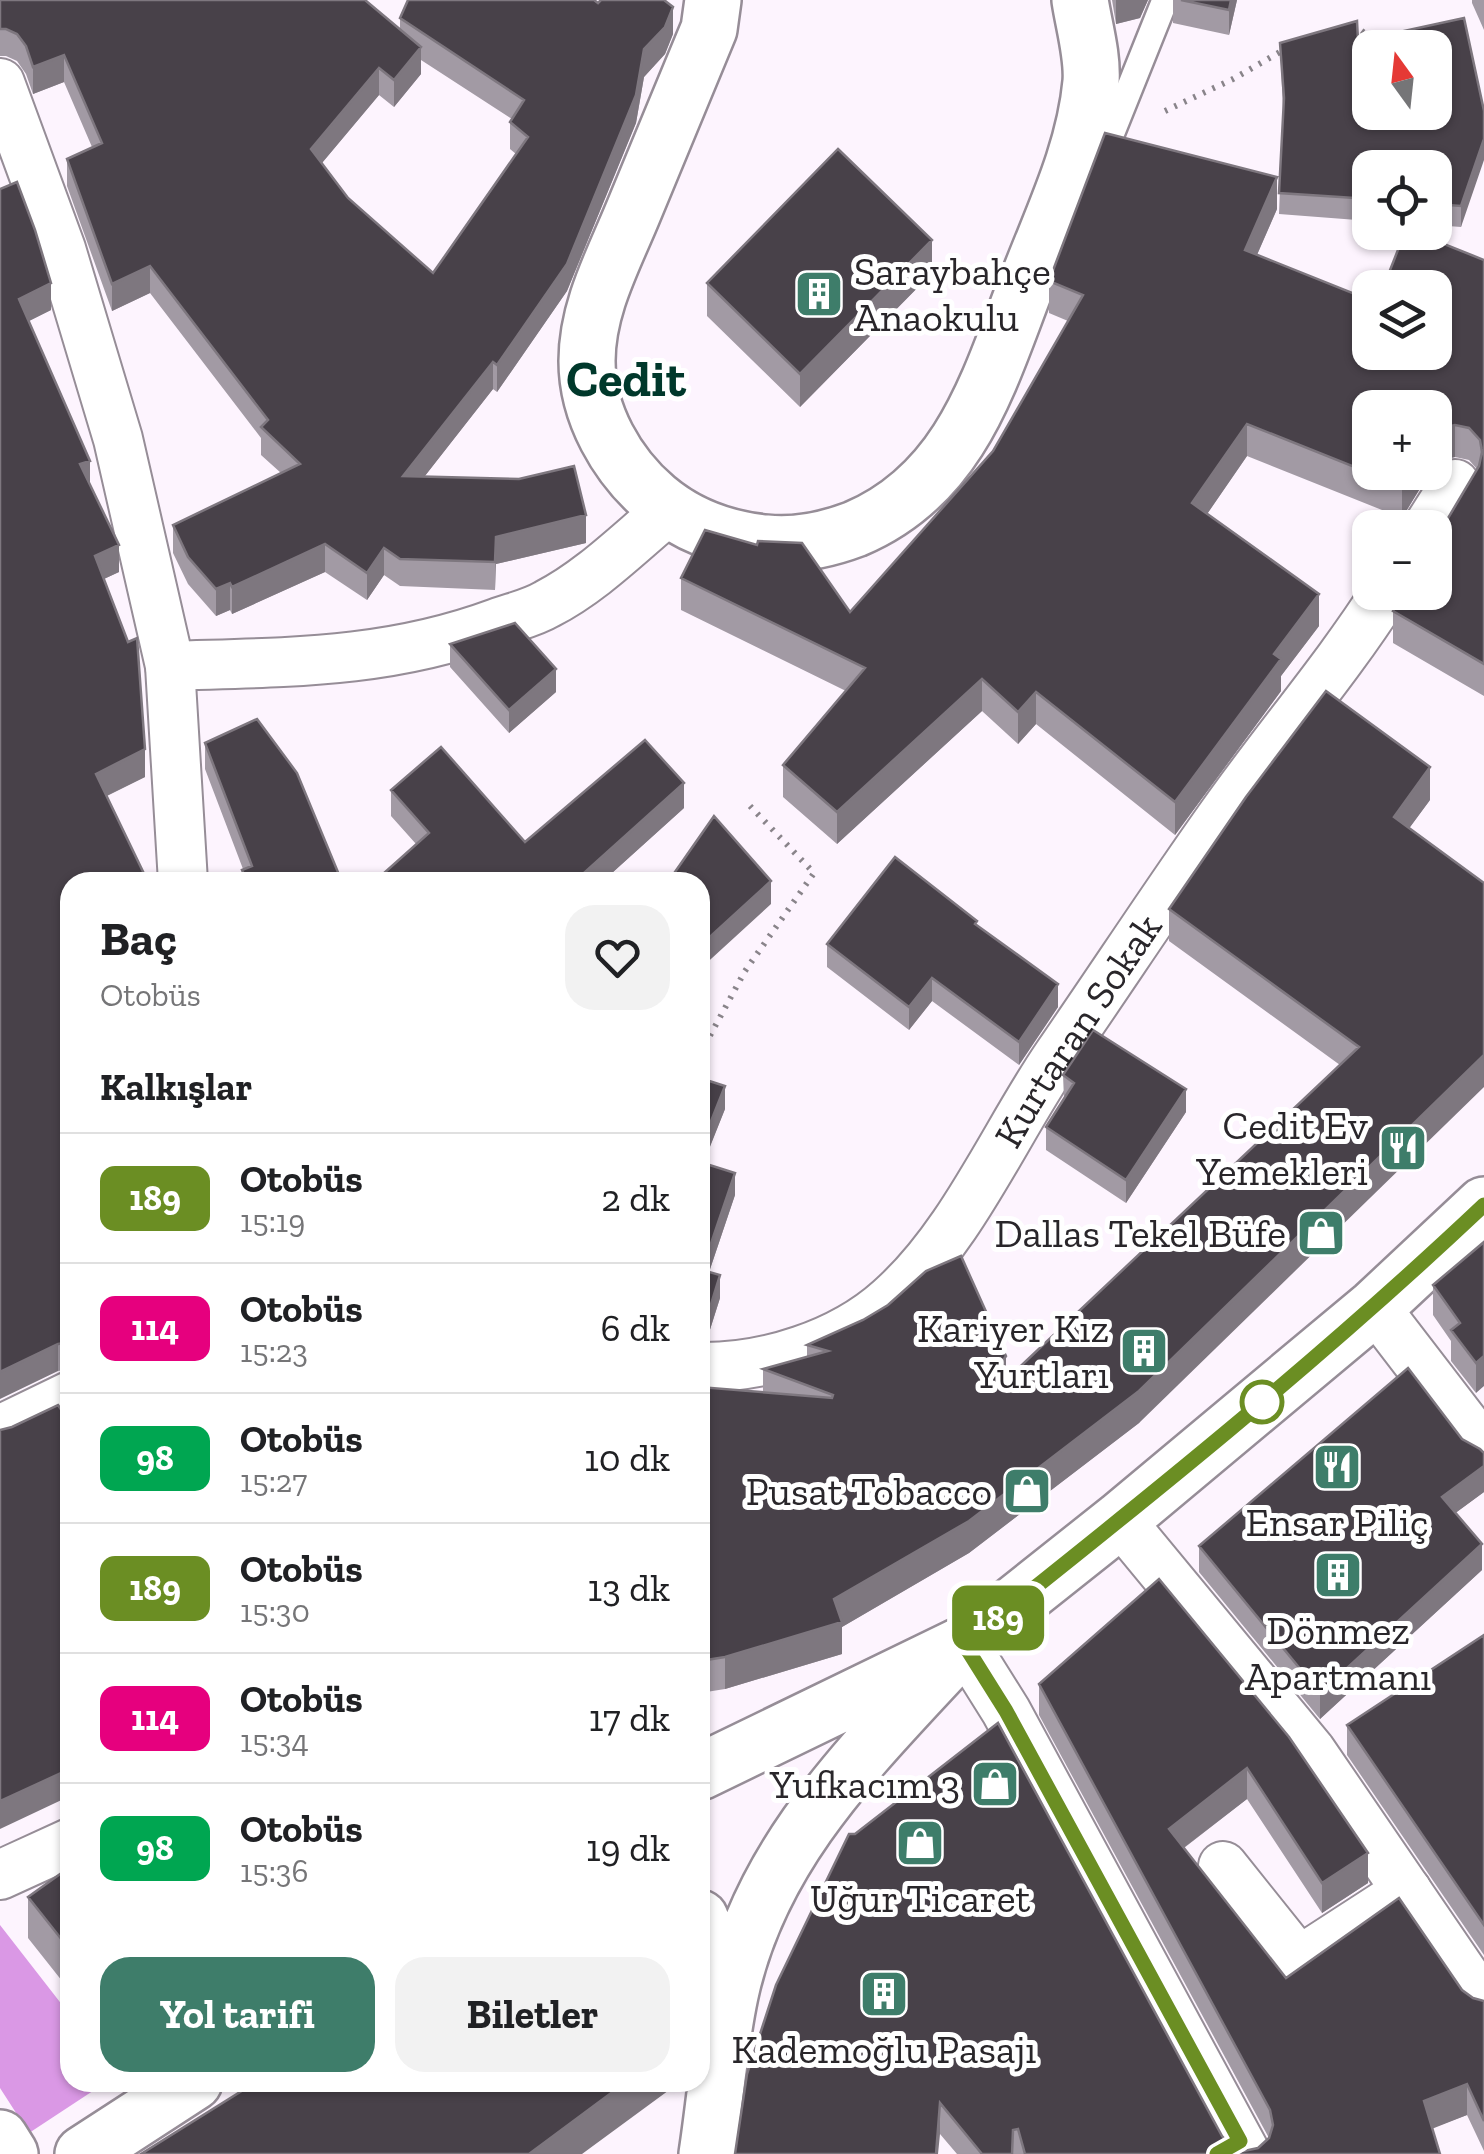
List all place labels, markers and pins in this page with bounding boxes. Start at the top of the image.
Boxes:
place label: Saraybahçe Anaokulu [854,247,1051,341]
building icon: Saraybahçe Anaokulu [793,268,845,320]
place label: Cedit Ev Yemekleri [1195,1101,1368,1195]
restaurant icon: Cedit Ev Yemekleri [1377,1122,1429,1174]
shop icon: Dallas Tekel Büfe [1295,1207,1347,1259]
place label: Dallas Tekel Büfe [995,1209,1286,1257]
place label: Kariyer Kız Yurtları [917,1304,1109,1398]
building icon: Kariyer Kız Yurtları [1118,1325,1170,1377]
unlabelled marker [1241,1381,1283,1423]
restaurant icon: Ensar Piliç [1311,1441,1363,1493]
shop icon: Pusat Tobacco [1001,1465,1053,1517]
place label: Pusat Tobacco [746,1467,992,1515]
place label: Ensar Piliç [1246,1498,1429,1546]
building icon: Dönmez Apartmanı [1312,1549,1364,1601]
place label: Dönmez Apartmanı [1245,1606,1431,1700]
shop icon: Yufkacım 3 [969,1758,1021,1810]
place label: Yufkacım 3 [769,1760,960,1808]
shop icon: Uğur Ticaret [894,1817,946,1869]
place label: Uğur Ticaret [810,1874,1030,1922]
building icon: Kademoğlu Pasajı [858,1968,910,2020]
place label: Kademoğlu Pasajı [731,2025,1037,2073]

